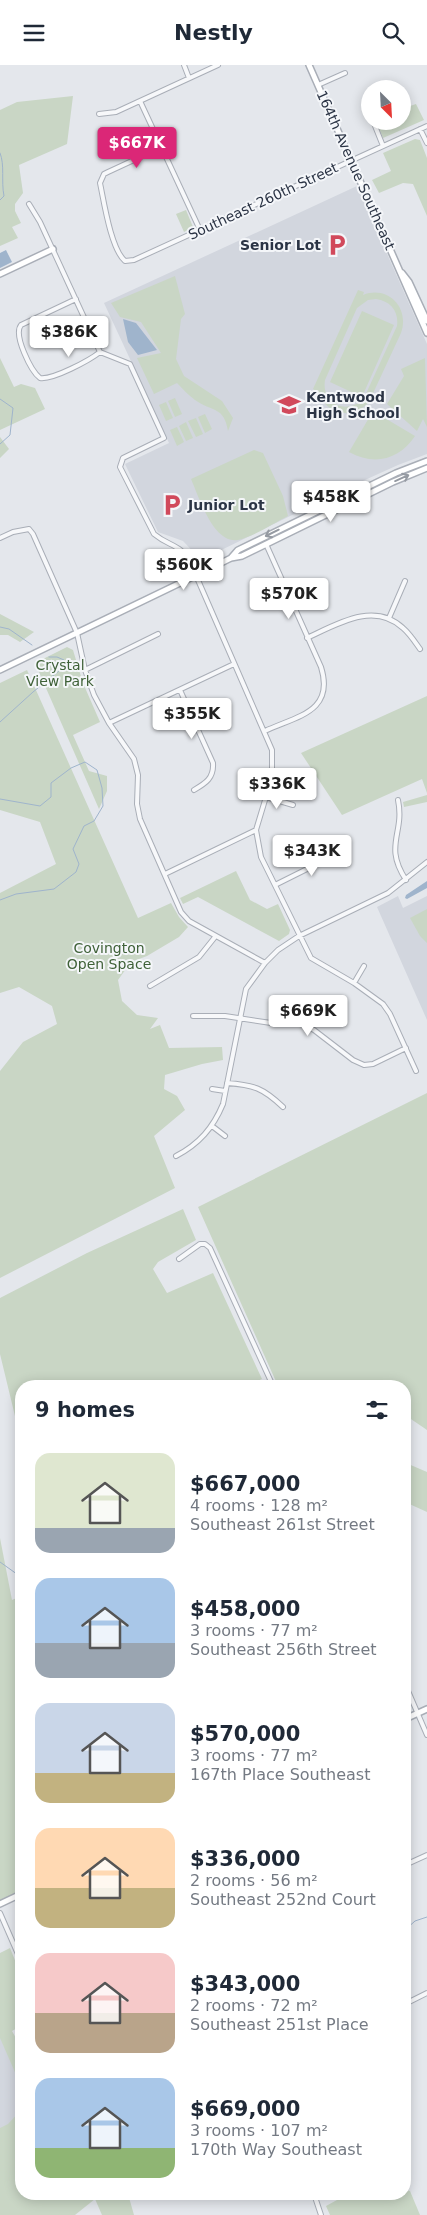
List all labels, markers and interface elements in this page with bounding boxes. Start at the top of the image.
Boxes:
icon: menu [20,19,48,47]
icon: search [379,19,407,47]
text: Nestly [174,20,253,45]
north arrow [361,80,411,130]
map controls [361,80,411,130]
street label: 164th Avenue Southeast [314,88,399,253]
pin: $667K [102,127,172,169]
text: $667K [109,133,165,152]
street label: Southeast 260th Street [186,159,341,243]
parking icon: Senior Lot [324,232,350,258]
place label: Senior Lot [240,237,321,253]
pin: $386K [34,315,104,358]
text: $386K [41,322,97,341]
place label: Kentwood High School [306,389,400,421]
school or university icon: Kentwood High School [276,392,302,418]
one-way arrow [394,473,409,483]
pin: $458K [296,481,366,523]
text: $458K [303,487,359,506]
parking icon: Junior Lot [159,492,185,518]
place label: Junior Lot [187,497,265,513]
one-way arrow [265,528,280,538]
pin: $560K [149,549,219,591]
text: $560K [156,555,212,574]
pin: $570K [254,577,324,620]
text: $570K [261,584,317,603]
park label: Crystal View Park [26,657,95,689]
pin: $355K [157,697,227,740]
text: $355K [164,704,220,723]
pin: $336K [242,767,312,810]
text: $336K [249,774,305,793]
pin: $343K [277,835,347,877]
text: $343K [284,841,340,860]
park label: Covington Open Space [67,940,151,972]
pin: $669K [273,995,343,1037]
text: $669K [280,1001,336,1020]
icon: filters [363,1396,391,1424]
text: 9 homes [35,1398,135,1422]
text: $667,000 [190,1472,300,1496]
icon: home [75,1473,135,1533]
text: 4 rooms · 128 m² [190,1496,328,1515]
text: Southeast 261st Street [190,1515,375,1534]
text: $458,000 [190,1597,300,1621]
icon: home [75,1598,135,1658]
text: 3 rooms · 77 m² [190,1621,318,1640]
text: Southeast 256th Street [190,1640,377,1659]
text: $570,000 [190,1722,300,1746]
icon: home [75,1723,135,1783]
text: 3 rooms · 77 m² [190,1746,318,1765]
text: 167th Place Southeast [190,1765,370,1784]
text: $336,000 [190,1847,300,1871]
icon: home [75,1848,135,1908]
text: 2 rooms · 56 m² [190,1871,318,1890]
text: Southeast 252nd Court [190,1890,376,1909]
text: $343,000 [190,1972,300,1996]
icon: home [75,1973,135,2033]
text: 2 rooms · 72 m² [190,1996,318,2015]
text: Southeast 251st Place [190,2015,369,2034]
text: $669,000 [190,2097,300,2121]
icon: home [75,2098,135,2158]
text: 3 rooms · 107 m² [190,2121,328,2140]
text: 170th Way Southeast [190,2140,362,2159]

